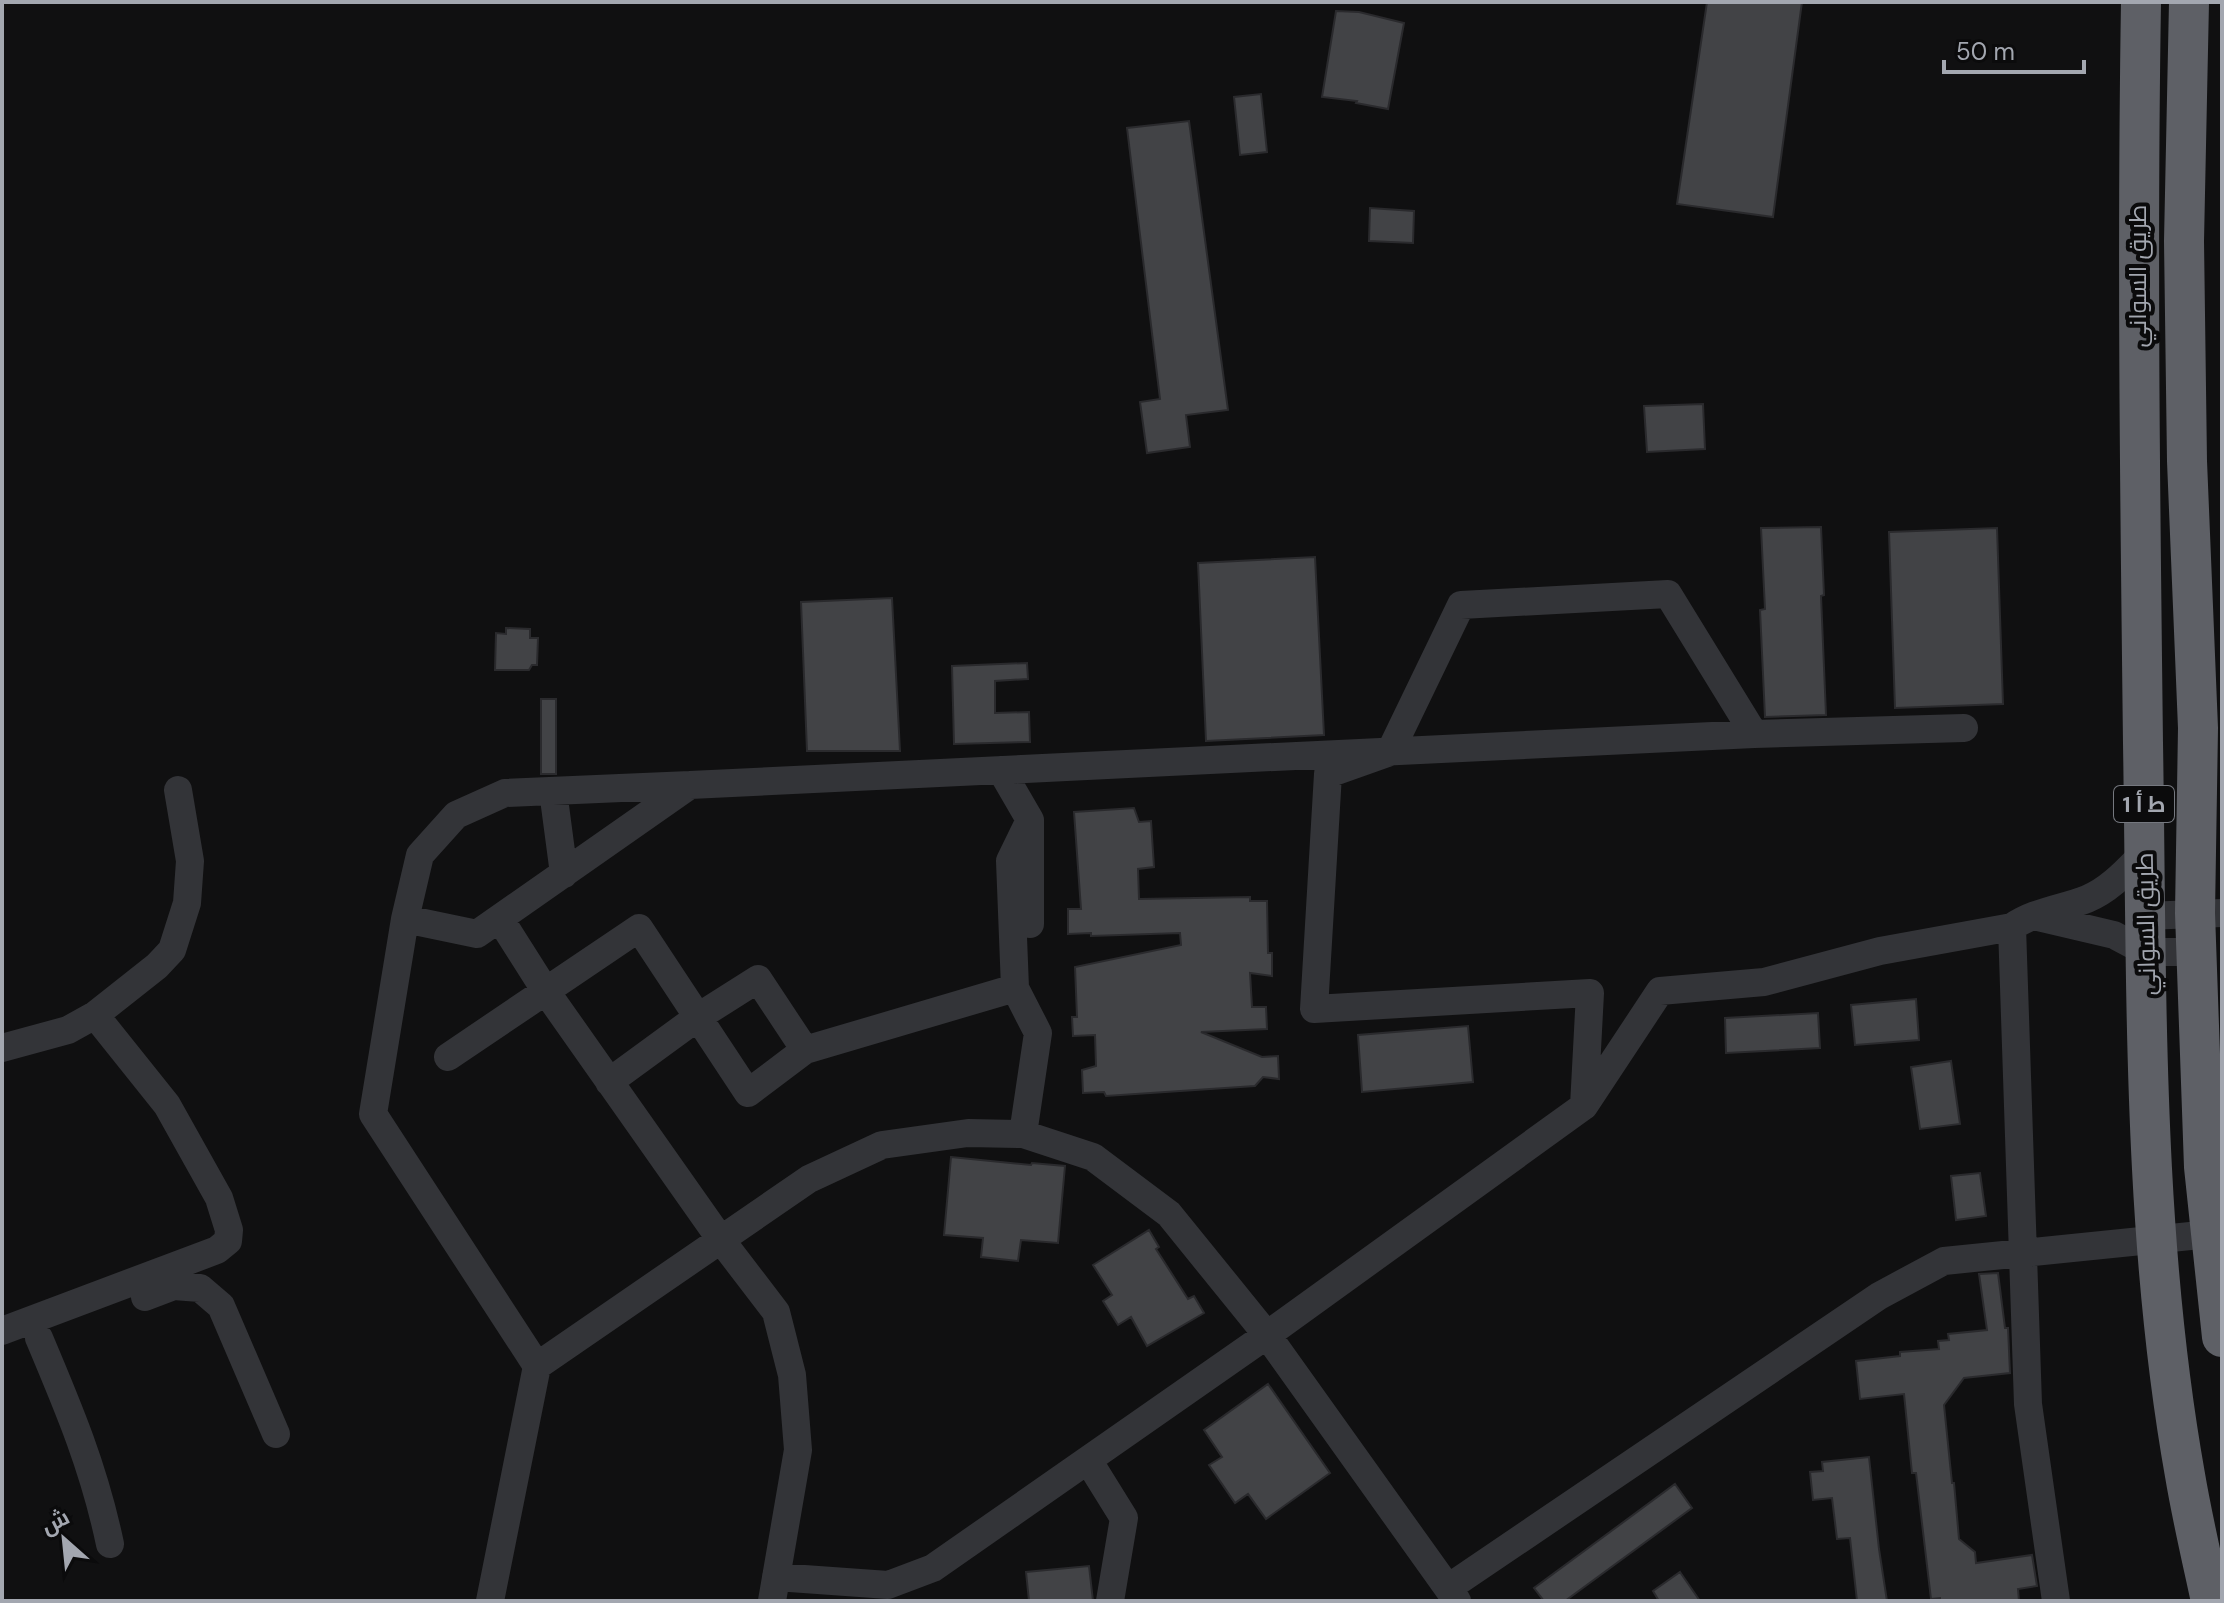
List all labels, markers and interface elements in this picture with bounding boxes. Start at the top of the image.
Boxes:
scale bar [1944,24,2084,74]
text: 50 m [1956,36,2015,67]
street label: طريق السواني [2122,205,2157,347]
road number: ط أ 1 [2114,786,2174,822]
street label: طريق السواني [2129,852,2166,996]
north arrow [24,1499,104,1579]
text: ش [36,1502,74,1541]

